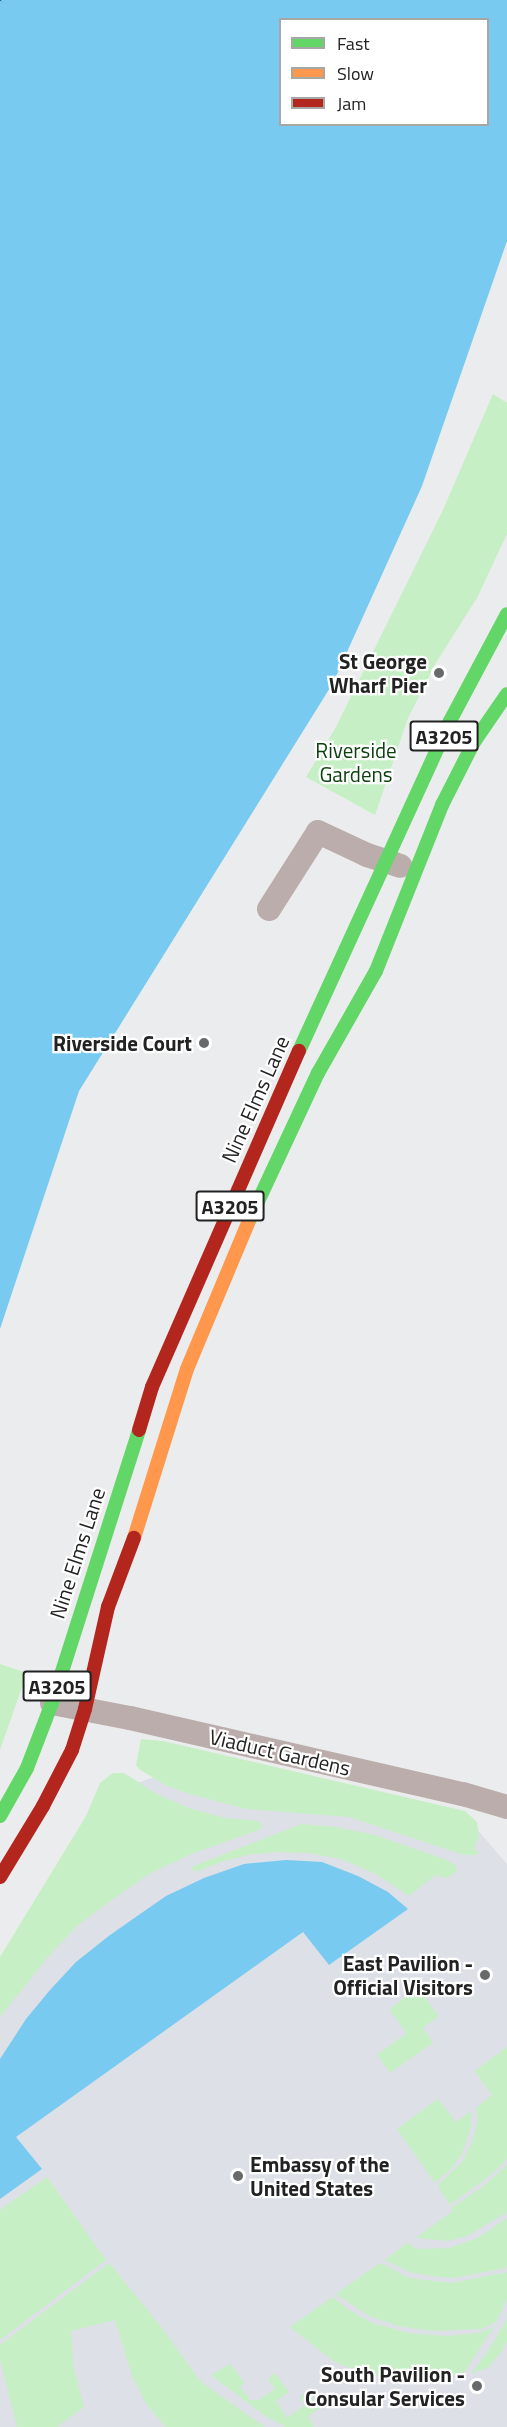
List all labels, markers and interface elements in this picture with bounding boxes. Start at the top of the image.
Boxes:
legend [279,18,489,126]
text: Fast [337,30,370,57]
text: Slow [337,60,374,87]
text: Jam [337,90,366,117]
place label: St George Wharf Pier [329,648,427,698]
marker: St George Wharf Pier [432,666,446,680]
road number: A3205 [410,719,478,753]
park label: Riverside Gardens [315,737,397,787]
place label: Riverside Court [53,1030,192,1056]
street label: Nine Elms Lane [216,1032,294,1166]
marker: Riverside Court [197,1036,211,1050]
road number: A3205 [196,1189,264,1223]
street label: Nine Elms Lane [44,1484,110,1622]
road number: A3205 [22,1669,92,1703]
street label: Viaduct Gardens [207,1724,353,1780]
place label: East Pavilion - Official Visitors [333,1950,473,2000]
marker: East Pavilion - Official Visitors [478,1968,492,1982]
place label: Embassy of the United States [250,2151,389,2201]
marker: Embassy of the United States [231,2169,245,2183]
place label: South Pavilion - Consular Services [305,2361,465,2411]
marker: South Pavilion - Consular Services [470,2379,484,2393]

